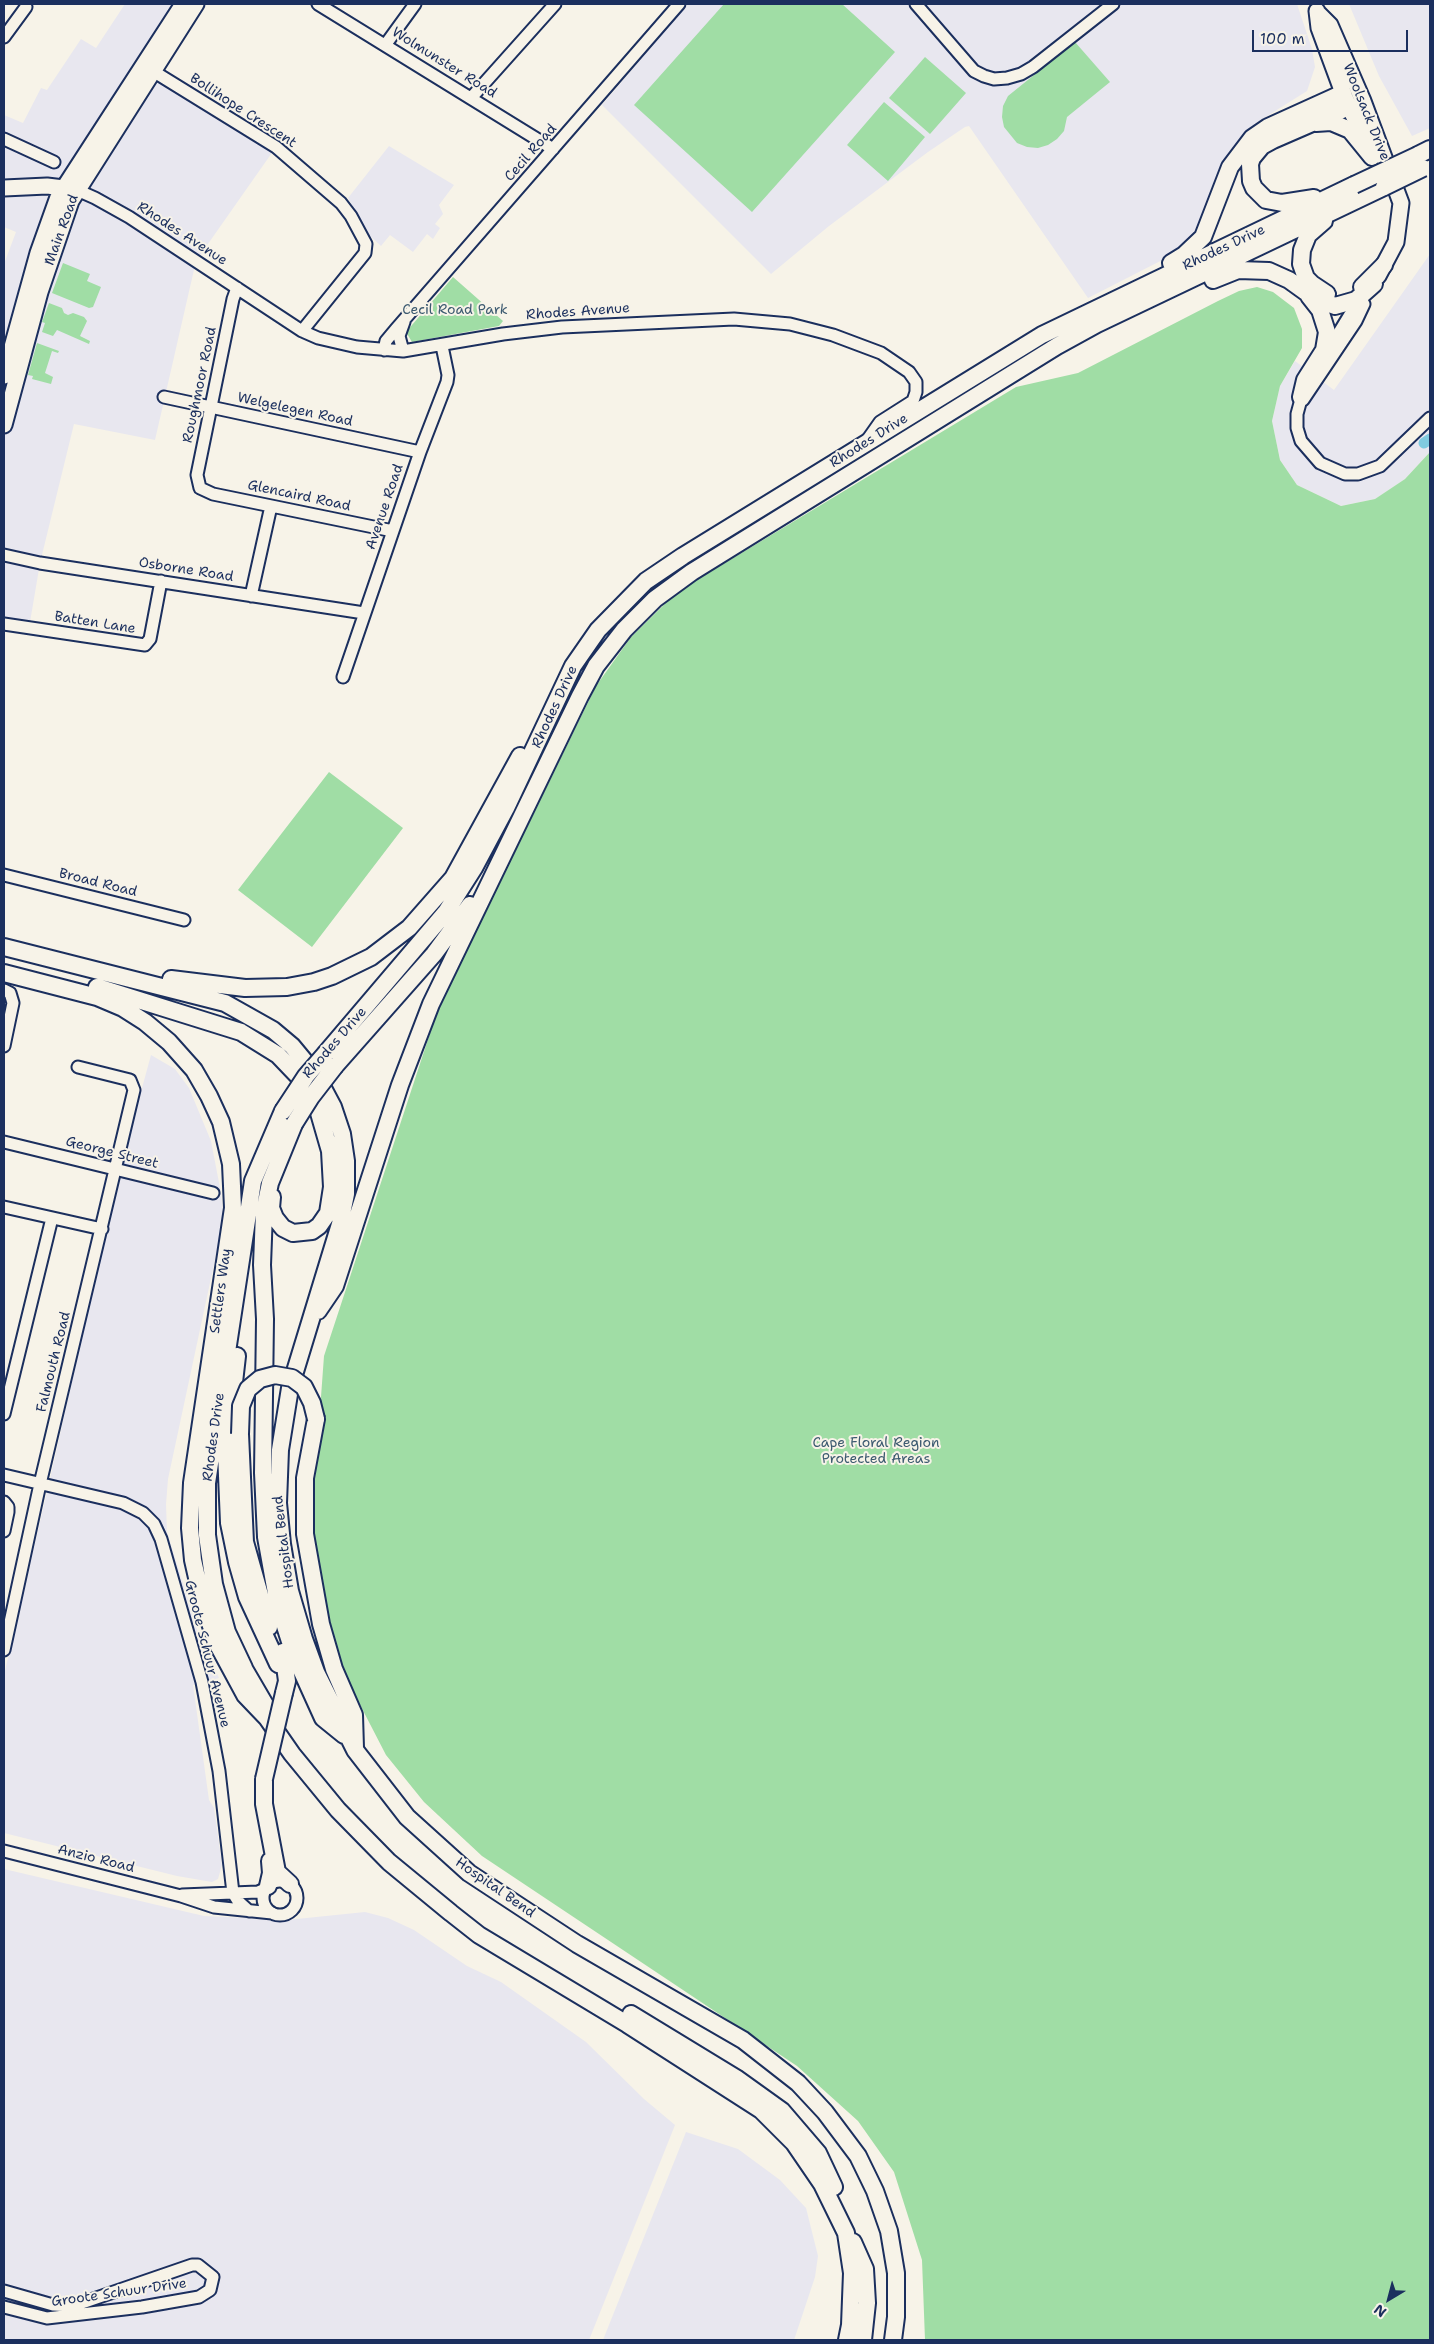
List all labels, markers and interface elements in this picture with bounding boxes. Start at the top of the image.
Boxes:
scale bar [1254,20,1410,52]
street label: Wolmunster Road [388,24,500,102]
text: 100 m [1260,29,1305,49]
street label: Woolsack Drive [1339,61,1393,163]
street label: Bollihope Crescent [187,70,299,152]
street label: Cecil Road [501,121,561,185]
street label: Main Road [41,192,83,268]
street label: Rhodes Avenue [134,199,230,269]
street label: Rhodes Drive [1180,222,1268,274]
street label: Rhodes Avenue [525,300,631,324]
park label: Cecil Road Park [402,302,508,318]
street label: Roughmoor Road [179,325,221,445]
street label: Welgelegen Road [236,390,354,430]
street label: Rhodes Drive [827,410,911,472]
street label: Avenue Road [363,462,407,552]
street label: Glencaird Road [246,477,352,515]
street label: Osborne Road [137,554,235,586]
street label: Batten Lane [53,608,137,638]
street label: Rhodes Drive [529,663,581,751]
street label: Broad Road [57,865,139,901]
street label: Rhodes Drive [299,1004,371,1082]
street label: George Street [64,1133,160,1173]
street label: Settlers Way [207,1247,235,1335]
street label: Falmouth Road [33,1310,75,1414]
street label: Rhodes Drive [199,1392,229,1482]
park label: Cape Floral Region Protected Areas [812,1435,940,1468]
street label: Hospital Bend [270,1495,298,1589]
street label: Groote Schuur Avenue [181,1579,233,1729]
street label: Anzio Road [56,1841,136,1877]
street label: Hospital Bend [452,1854,538,1922]
north arrow [1364,2274,1414,2324]
street label: Groote Schuur Drive [50,2275,188,2311]
text: N [1370,2300,1390,2322]

